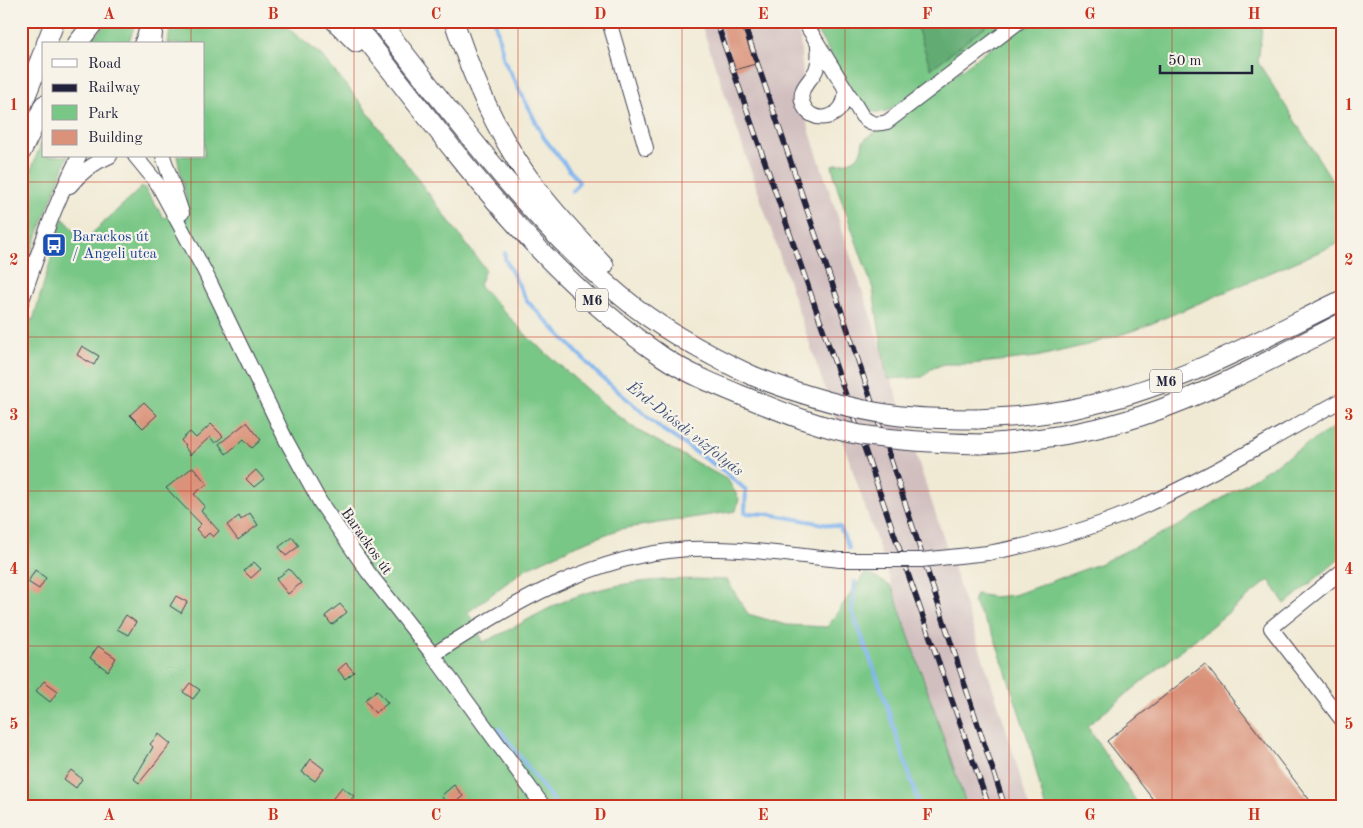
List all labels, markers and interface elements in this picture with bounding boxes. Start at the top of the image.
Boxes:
text: A [103,7,115,23]
text: B [267,7,279,23]
text: C [431,7,441,23]
text: D [594,7,606,23]
text: E [757,7,769,23]
text: F [922,7,933,23]
text: G [1084,7,1096,23]
text: H [1247,7,1261,23]
legend [42,42,205,158]
scale bar [1160,42,1253,74]
text: 50 m [1168,54,1202,69]
text: Road [88,57,122,72]
text: Railway [88,81,141,96]
text: 1 [9,98,19,114]
text: 1 [1344,98,1354,114]
text: Park [88,107,119,122]
text: Building [88,131,143,146]
place label: Barackos út / Angeli utca [72,230,158,262]
bus stop icon: Barackos út / Angeli utca [41,232,67,258]
text: 2 [9,253,19,269]
text: 2 [1344,253,1354,269]
road number: M6 [576,288,608,312]
road number: M6 [1150,370,1182,392]
water label: Érd-Diósdi vízfolyás [623,377,747,480]
text: 3 [9,408,19,424]
text: 3 [1344,408,1354,424]
street label: Barackos út [338,506,394,578]
text: 4 [9,562,19,578]
text: 4 [1344,562,1354,578]
text: 5 [9,717,19,733]
text: 5 [1344,717,1354,733]
text: A [103,808,115,824]
text: B [267,808,279,824]
text: C [431,808,441,824]
text: D [594,808,606,824]
text: E [757,808,769,824]
text: F [922,808,933,824]
text: G [1084,808,1096,824]
text: H [1247,808,1261,824]

